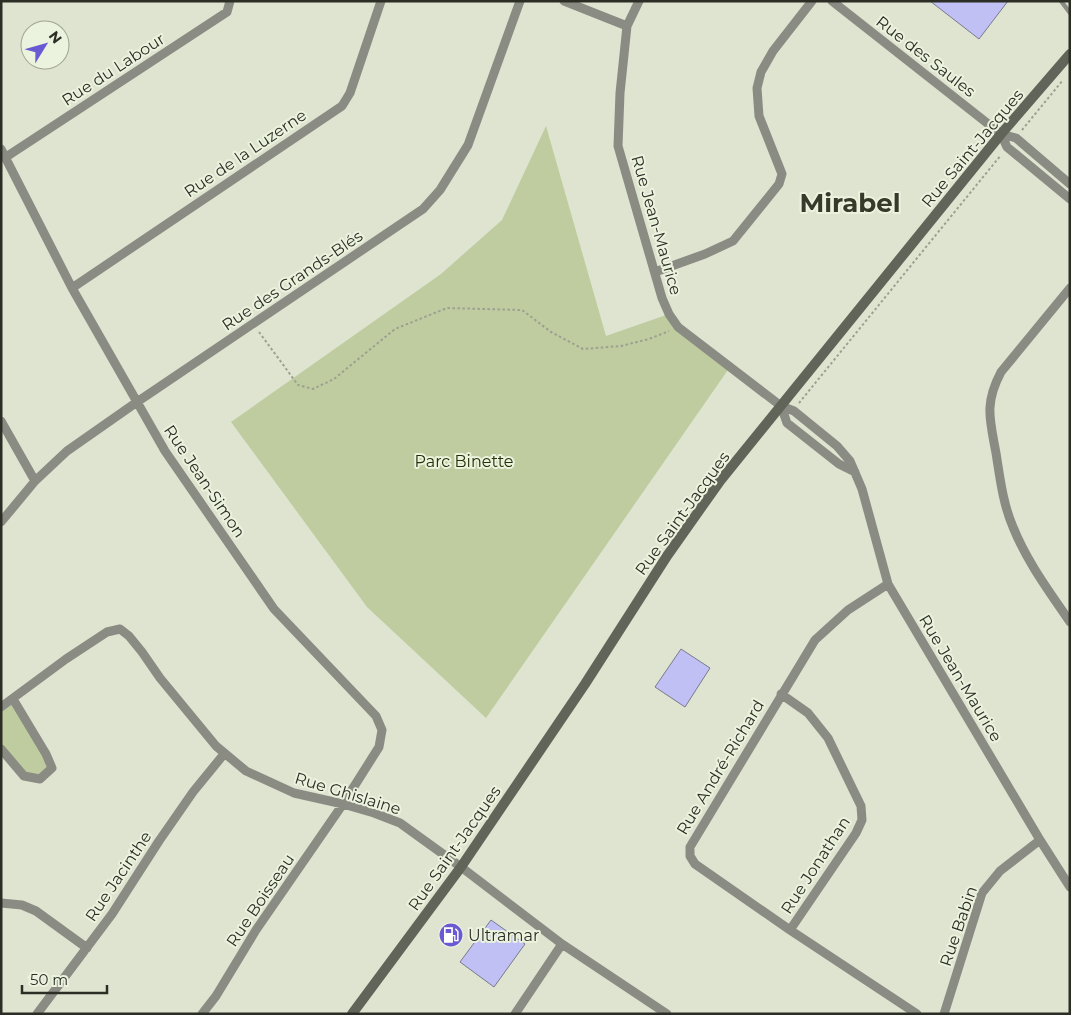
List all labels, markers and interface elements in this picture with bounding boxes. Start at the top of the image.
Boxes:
street label: Rue des Saules [872,12,979,101]
north arrow [20,20,70,70]
text: N [45,27,66,47]
street label: Rue du Labour [58,29,168,110]
street label: Rue Saint-Jacques [918,85,1027,211]
street label: Rue de la Luzerne [181,105,310,201]
street label: Rue Jean-Maurice [627,153,686,297]
district label: Mirabel [799,187,901,219]
street label: Rue des Grands-Blés [218,226,366,335]
street label: Rue Jean-Simon [160,421,249,541]
street label: Rue Saint-Jacques [631,448,734,579]
park label: Parc Binette [414,452,514,471]
street label: Rue Jean-Maurice [915,611,1006,745]
street label: Rue André-Richard [673,697,768,838]
street label: Rue Ghislaine [292,768,403,819]
street label: Rue Saint-Jacques [404,782,505,914]
street label: Rue Jonathan [777,813,854,917]
street label: Rue Jacinthe [81,828,156,925]
street label: Rue Boisseau [222,850,298,950]
street label: Rue Babin [936,884,981,969]
fuel station icon: Ultramar [438,922,464,948]
place label: Ultramar [468,926,539,945]
scale bar [22,962,108,994]
text: 50 m [30,970,68,989]

